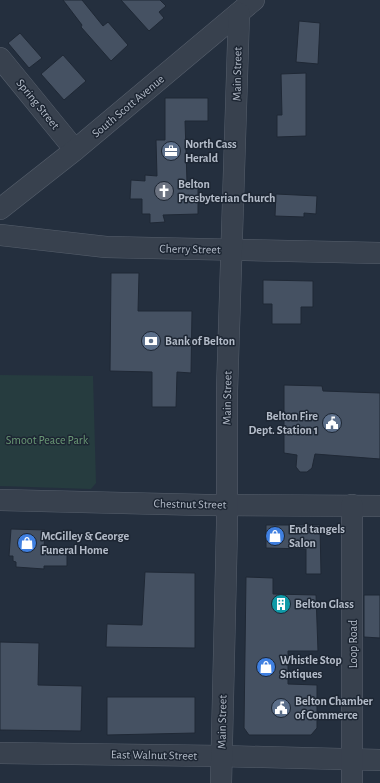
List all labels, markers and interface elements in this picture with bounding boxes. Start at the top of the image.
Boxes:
street label: Main Street [231,47,243,101]
street label: South Scott Avenue [90,72,166,140]
street label: Spring Street [14,77,62,131]
place label: North Cass Herald [185,138,237,164]
office icon: North Cass Herald [160,140,182,162]
place label: Belton Presbyterian Church [178,178,275,205]
church icon: Belton Presbyterian Church [153,180,175,202]
street label: Cherry Street [159,242,221,257]
bank icon: Bank of Belton [140,330,162,352]
place label: Bank of Belton [165,335,235,347]
street label: Main Street [221,371,233,425]
place label: Belton Fire Dept. Station 1 [249,410,318,436]
public building icon: Belton Fire Dept. Station 1 [321,412,343,434]
park label: Smoot Peace Park [6,434,89,446]
street label: Chestnut Street [154,497,227,511]
place label: End tangels Salon [289,523,345,549]
shop icon: End tangels Salon [264,525,286,547]
place label: McGilley & George Funeral Home [41,530,129,556]
shop icon: McGilley & George Funeral Home [16,532,38,554]
building icon: Belton Glass [270,593,292,615]
place label: Belton Glass [295,598,354,610]
street label: Loop Road [347,620,359,668]
place label: Whistle Stop Sntiques [280,654,342,680]
shop icon: Whistle Stop Sntiques [255,656,277,678]
street label: Main Street [216,695,228,749]
place label: Belton Chamber of Commerce [295,695,374,721]
public building icon: Belton Chamber of Commerce [270,697,292,719]
street label: East Walnut Street [111,748,197,762]

